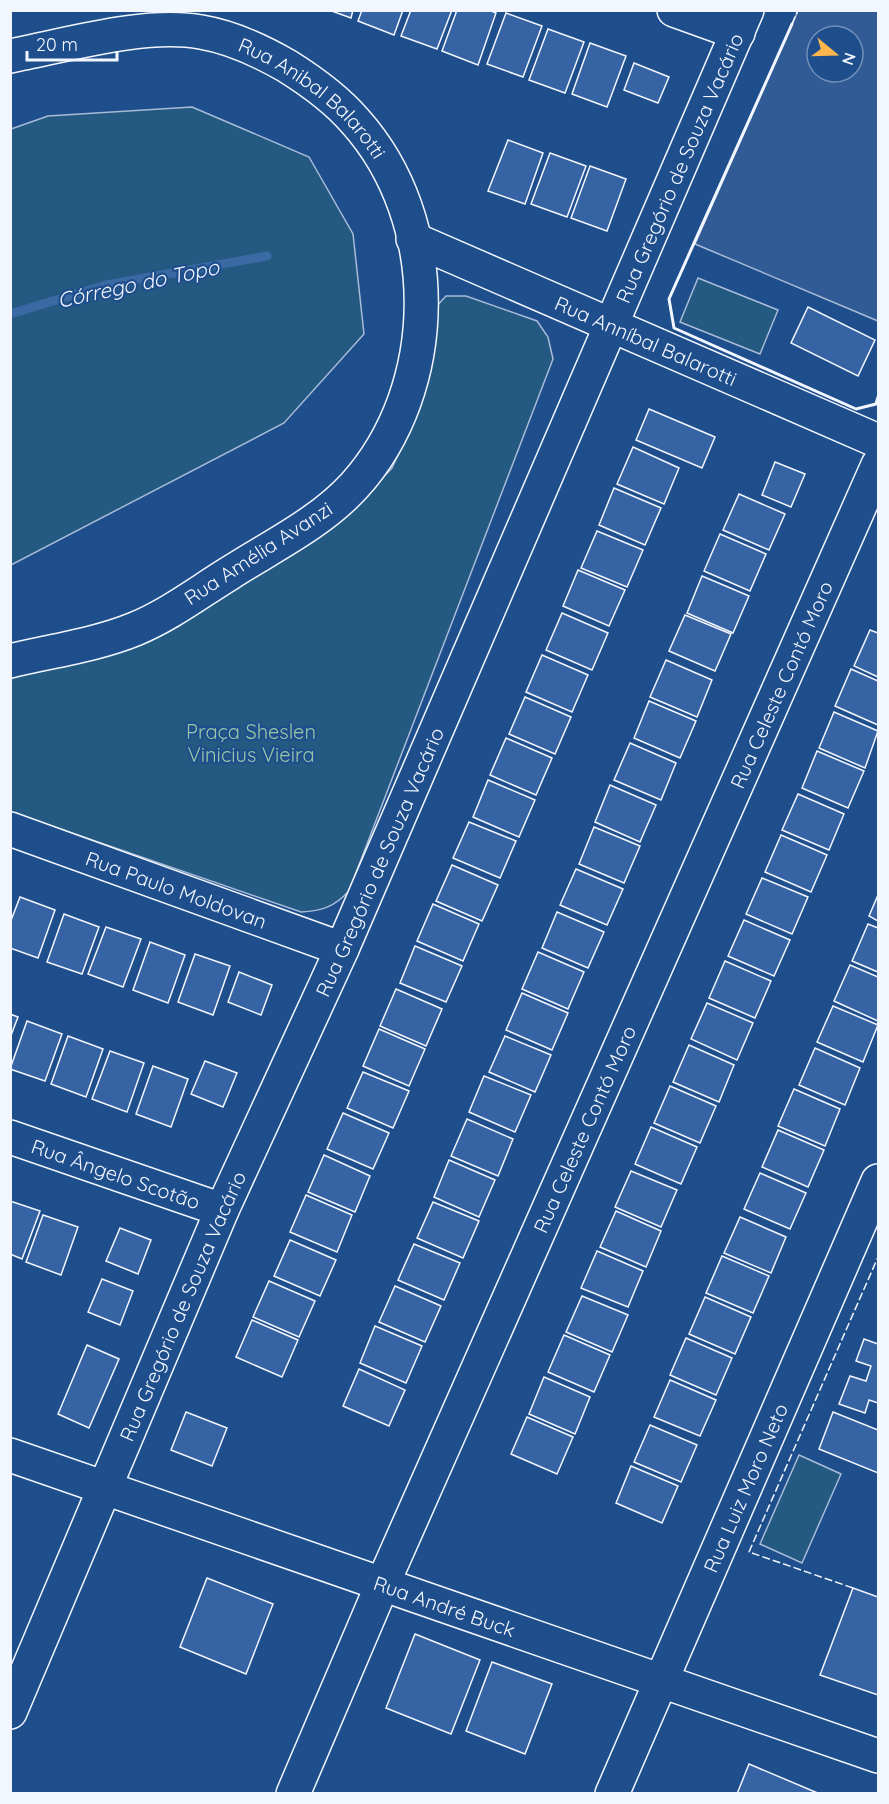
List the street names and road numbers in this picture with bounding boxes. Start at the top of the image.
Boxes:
street label: Rua Gregório de Souza Vacário [610,29,748,306]
street label: Rua Anibal Balarotti [235,31,392,163]
street label: Rua Anníbal Balarotti [551,290,741,391]
street label: Rua Amélia Avanzi [179,496,337,610]
street label: Rua Celeste Contó Moro [724,577,838,792]
street label: Rua Gregório de Souza Vacário [309,723,449,1000]
street label: Rua Paulo Moldovan [83,845,270,933]
street label: Rua Celeste Contó Moro [527,1021,641,1236]
street label: Rua Ângelo Scotão [28,1133,204,1214]
street label: Rua Gregório de Souza Vacário [113,1167,251,1445]
street label: Rua Luiz Moro Neto [697,1399,793,1576]
street label: Rua André Buck [370,1570,519,1642]

